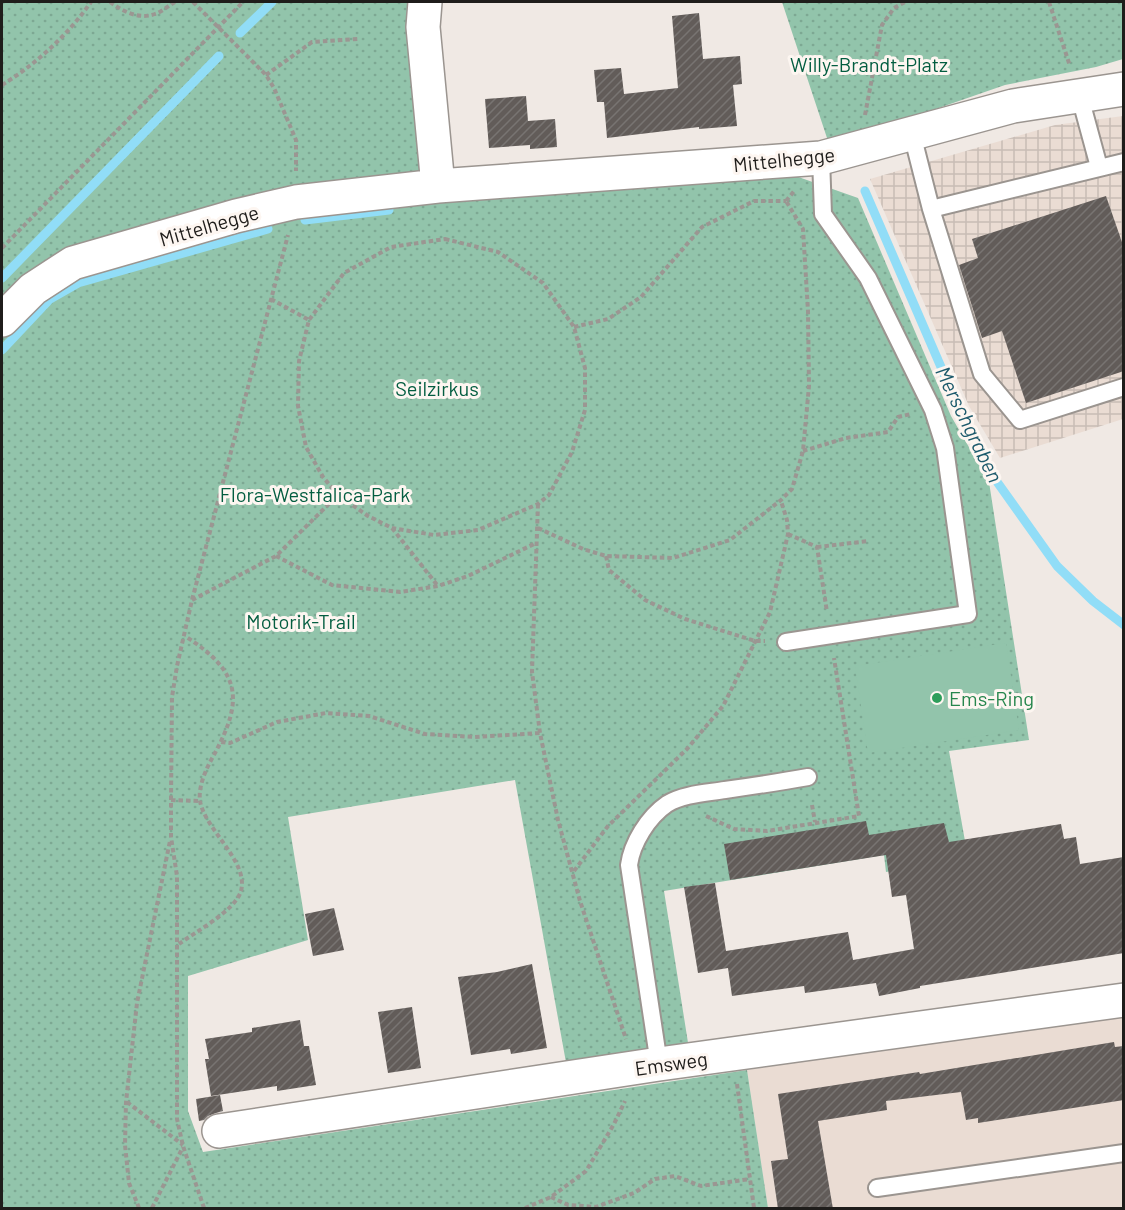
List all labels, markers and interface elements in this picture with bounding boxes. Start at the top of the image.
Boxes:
park label: Willy-Brandt-Platz [790,52,948,76]
street label: Mittelhegge [732,142,836,176]
street label: Mittelhegge [157,199,261,251]
water label: Merschgraben [931,362,1009,486]
park label: Seilzirkus [395,376,479,400]
park label: Flora-Westfalica-Park [220,482,410,506]
park label: Motorik-Trail [246,609,356,633]
place label: Ems-Ring [949,686,1034,710]
marker: Ems-Ring [930,691,944,705]
street label: Emsweg [633,1046,709,1080]

